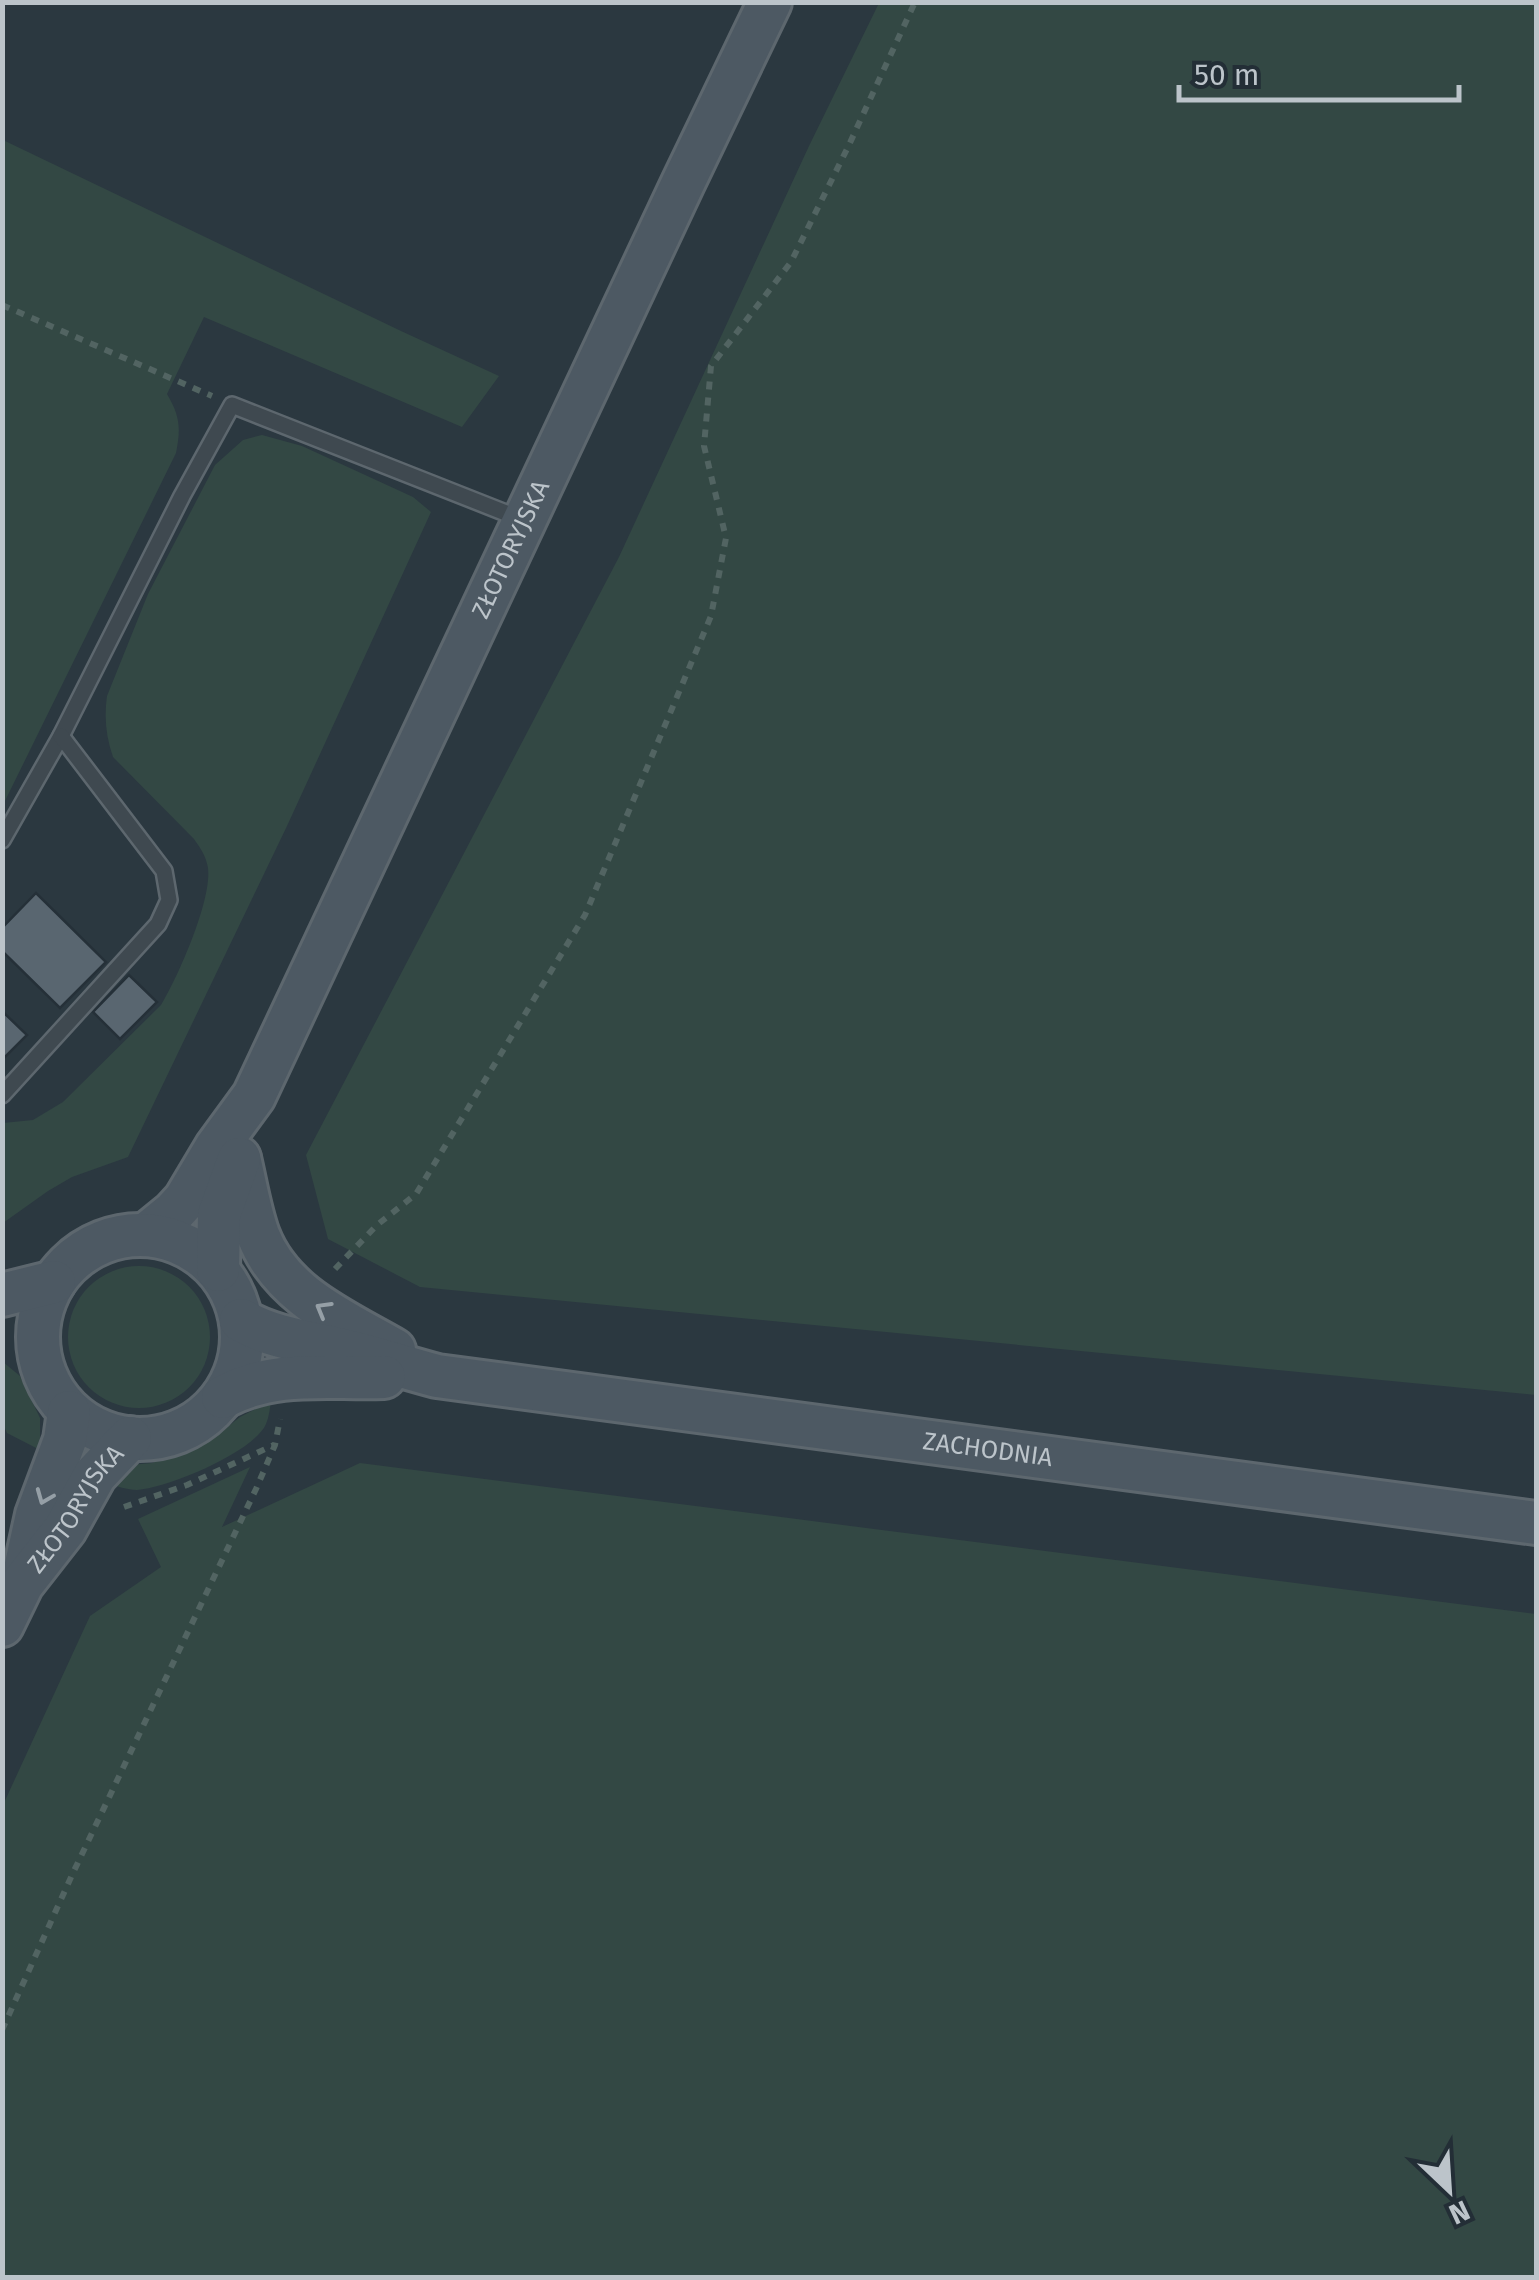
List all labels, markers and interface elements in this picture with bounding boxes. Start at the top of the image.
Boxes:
scale bar [1179,40,1459,102]
text: 50 m [1194,57,1259,93]
street label: ZŁOTORYJSKA [466,475,556,623]
one-way arrow [316,1301,334,1321]
street label: ZACHODNIA [921,1426,1055,1473]
street label: ZŁOTORYJSKA [21,1439,131,1579]
one-way arrow [36,1488,56,1505]
north arrow [1399,2140,1499,2240]
text: N [1444,2193,1475,2231]

